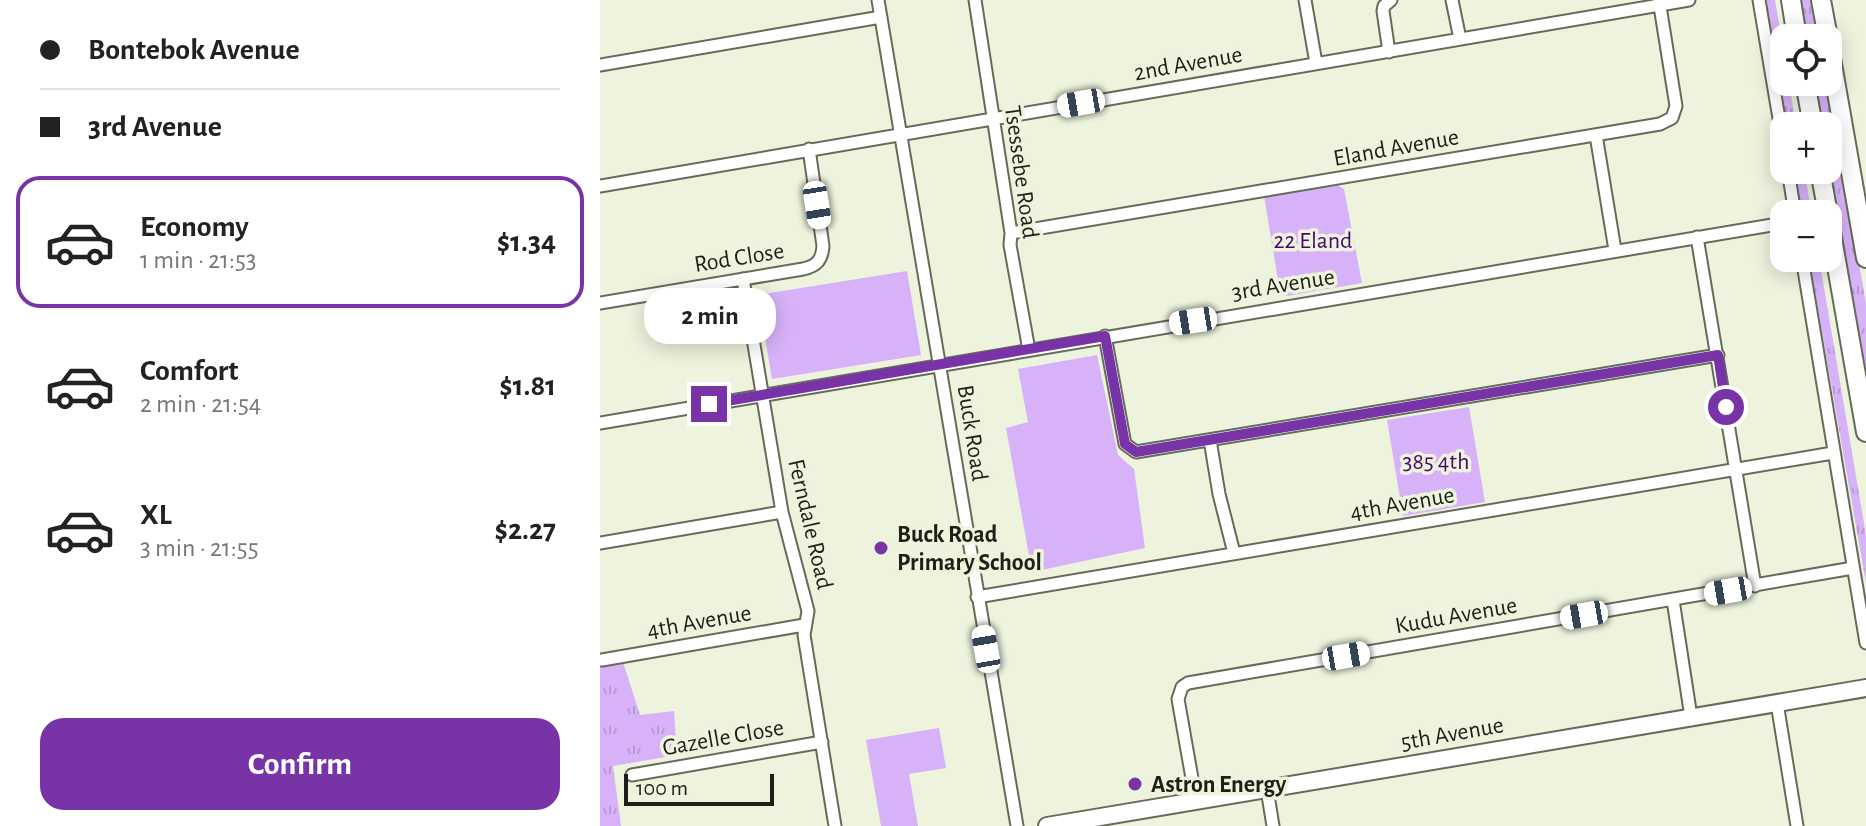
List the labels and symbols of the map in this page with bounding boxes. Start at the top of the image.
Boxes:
street label: 2nd Avenue [1132,43,1244,85]
car [1055,87,1107,119]
street label: Tsessebe Road [1000,104,1042,240]
street label: Eland Avenue [1332,125,1461,171]
car [801,179,833,231]
park label: 22 Eland [1274,229,1352,253]
street label: Rod Close [692,239,786,277]
street label: 3rd Avenue [1230,265,1336,305]
callout: 2 min [643,288,775,344]
car [1167,305,1219,337]
street label: Buck Road [953,383,991,483]
route end [691,386,727,422]
route start [1708,389,1744,425]
park label: 385 4th [1403,450,1469,474]
street label: Ferndale Road [783,457,837,592]
street label: 4th Avenue [1348,483,1456,525]
place label: Buck Road Primary School [897,523,1042,575]
marker: Buck Road Primary School [872,539,890,557]
car [1702,575,1754,607]
street label: Kudu Avenue [1393,593,1519,639]
car [1558,599,1610,631]
street label: 4th Avenue [645,601,753,643]
car [970,623,1002,675]
car [1320,640,1372,672]
street label: 5th Avenue [1399,713,1506,755]
street label: Gazelle Close [661,715,786,760]
scale bar [624,770,774,806]
place label: Astron Energy [1151,773,1287,797]
marker: Astron Energy [1126,775,1144,793]

